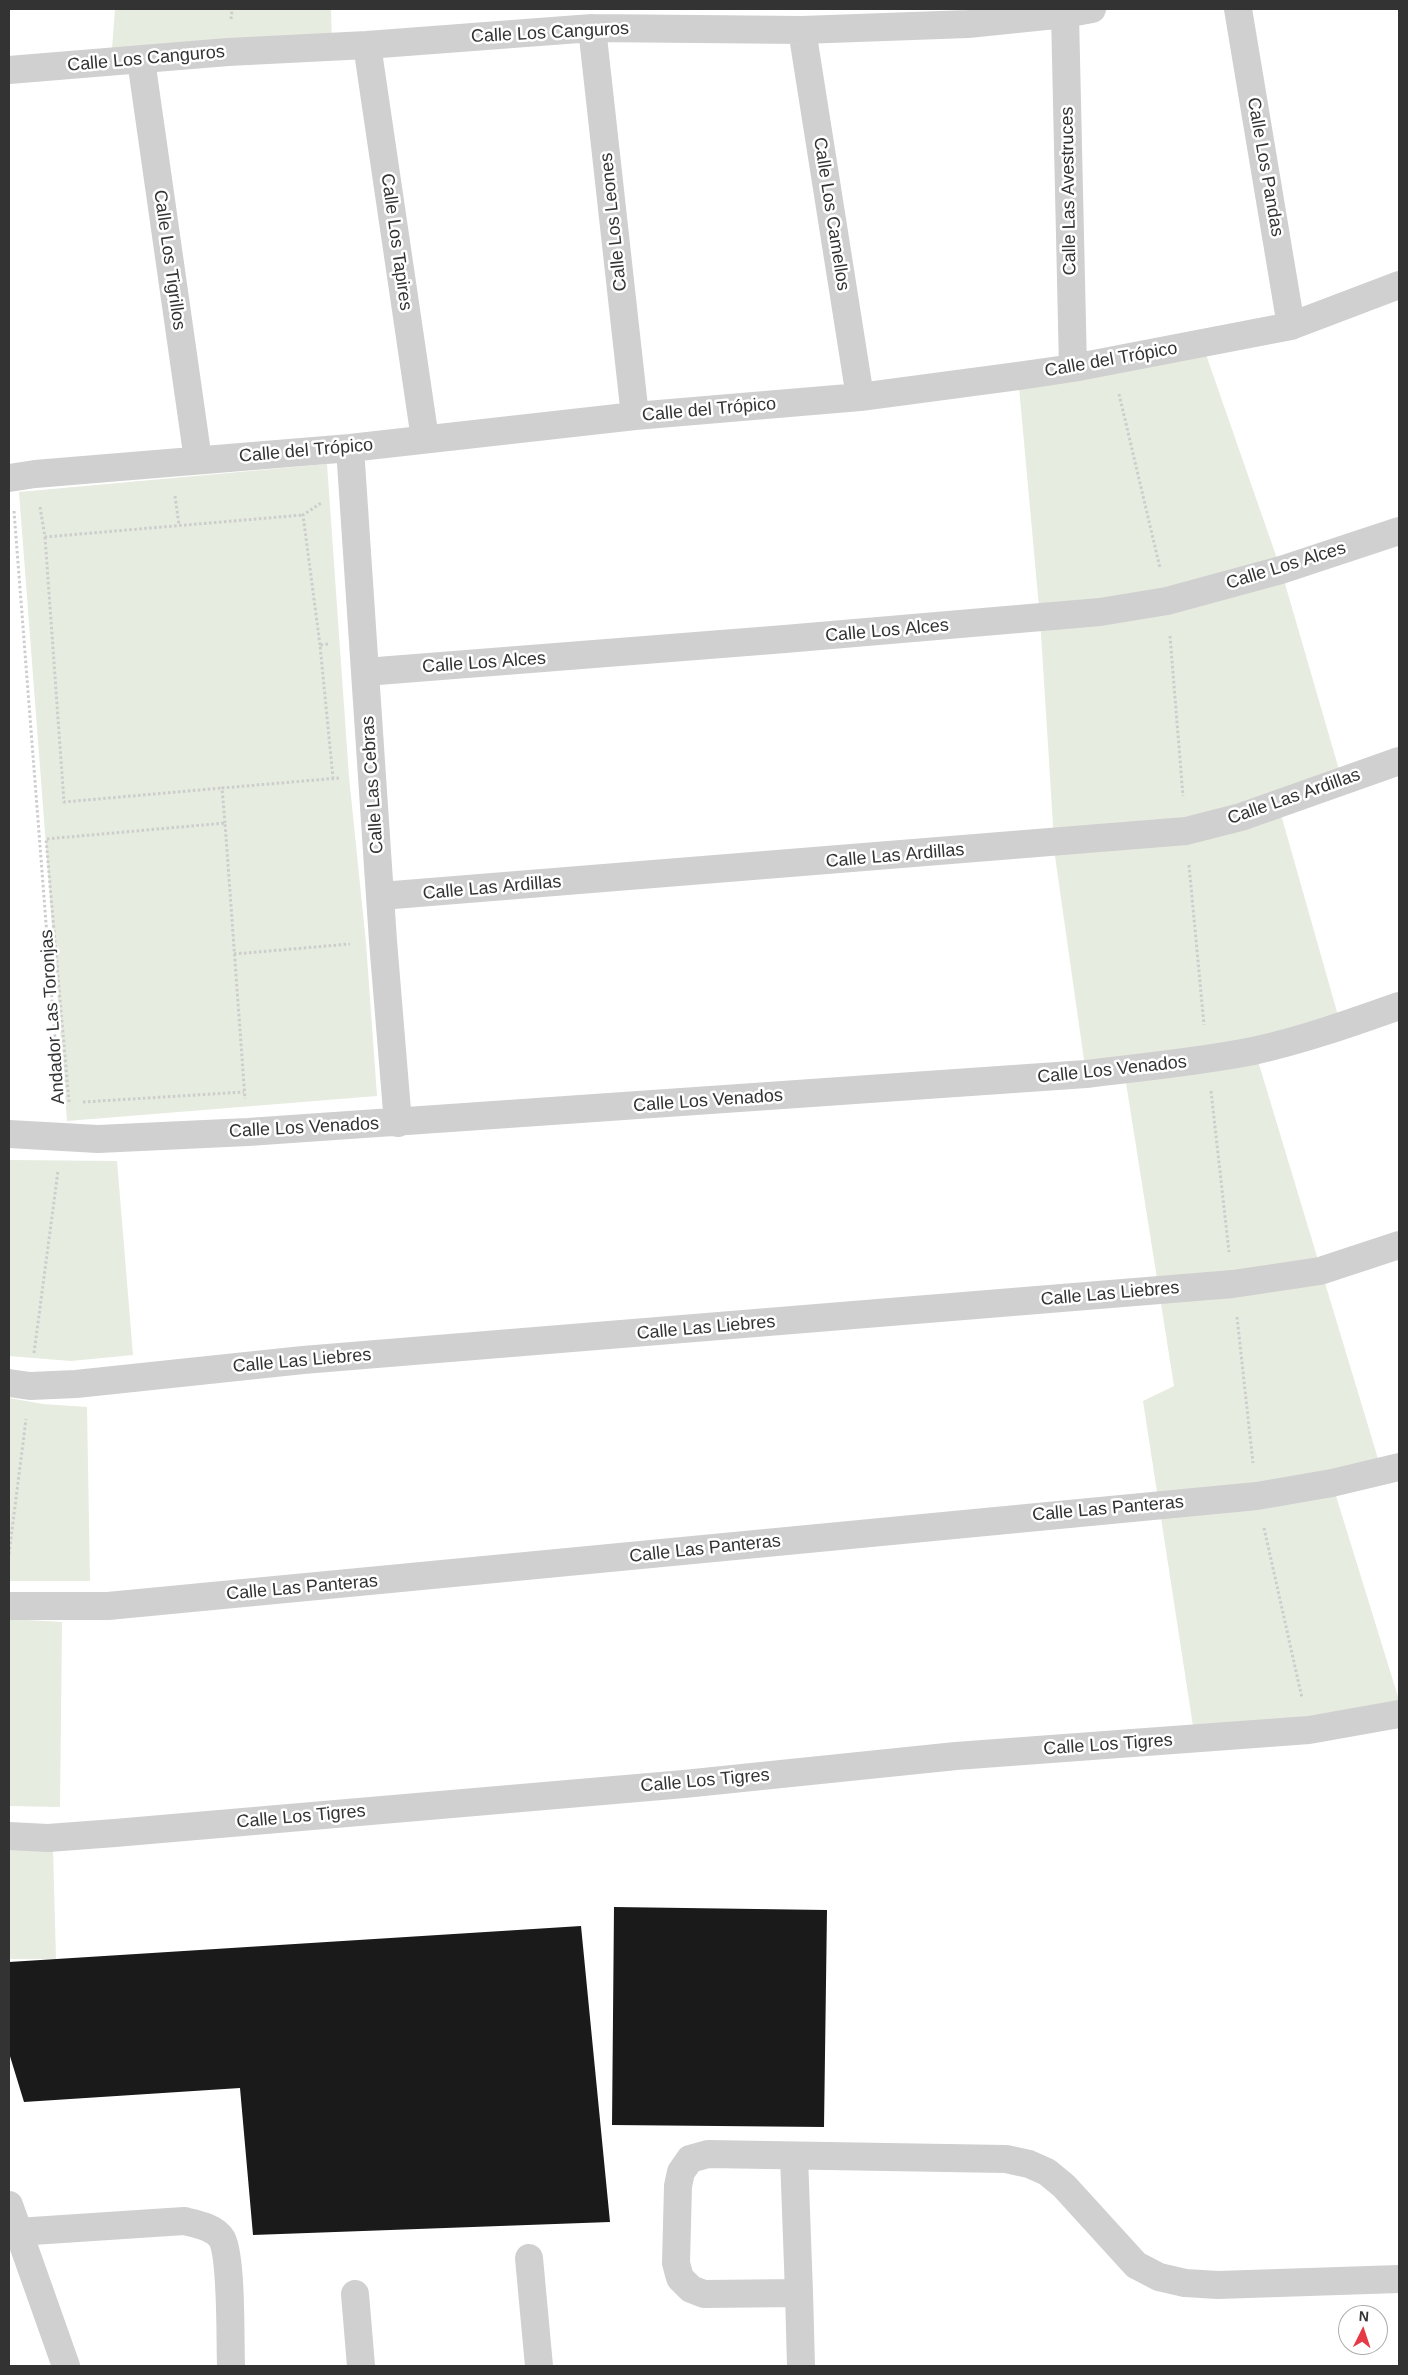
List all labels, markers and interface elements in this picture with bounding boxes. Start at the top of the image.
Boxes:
street label: Calle Los Canguros [470,18,630,48]
street label: Calle Los Canguros [66,41,226,77]
street label: Calle Los Pandas [1242,96,1288,238]
street label: Calle Las Avestruces [1057,106,1081,276]
street label: Calle Los Camellos [808,136,854,292]
street label: Calle Los Leones [596,152,632,292]
street label: Calle Los Tapires [376,172,416,312]
street label: Calle Los Tigrillos [148,188,190,332]
street label: Calle del Trópico [1043,338,1179,382]
street label: Calle del Trópico [641,393,777,427]
street label: Calle del Trópico [238,434,374,468]
street label: Calle Los Alces [1224,538,1348,594]
street label: Calle Los Alces [824,615,950,647]
street label: Calle Los Alces [421,648,547,678]
street label: Calle Las Cebras [357,715,389,855]
street label: Calle Las Ardillas [1225,764,1363,830]
street label: Calle Las Ardillas [825,839,965,873]
street label: Calle Las Ardillas [422,871,562,905]
street label: Andador Las Toronjas [36,929,70,1105]
street label: Calle Los Venados [1036,1051,1188,1089]
street label: Calle Los Venados [632,1085,784,1117]
street label: Calle Los Venados [228,1113,380,1143]
street label: Calle Las Liebres [1040,1277,1180,1311]
street label: Calle Las Liebres [636,1311,776,1345]
street label: Calle Las Liebres [232,1344,372,1378]
street label: Calle Las Panteras [1031,1492,1185,1526]
street label: Calle Las Panteras [628,1530,782,1568]
street label: Calle Las Panteras [225,1571,379,1605]
street label: Calle Los Tigres [1043,1730,1173,1760]
street label: Calle Los Tigres [640,1765,770,1797]
street label: Calle Los Tigres [236,1801,366,1833]
north arrow [1338,2305,1388,2355]
text: N [1358,2308,1370,2324]

